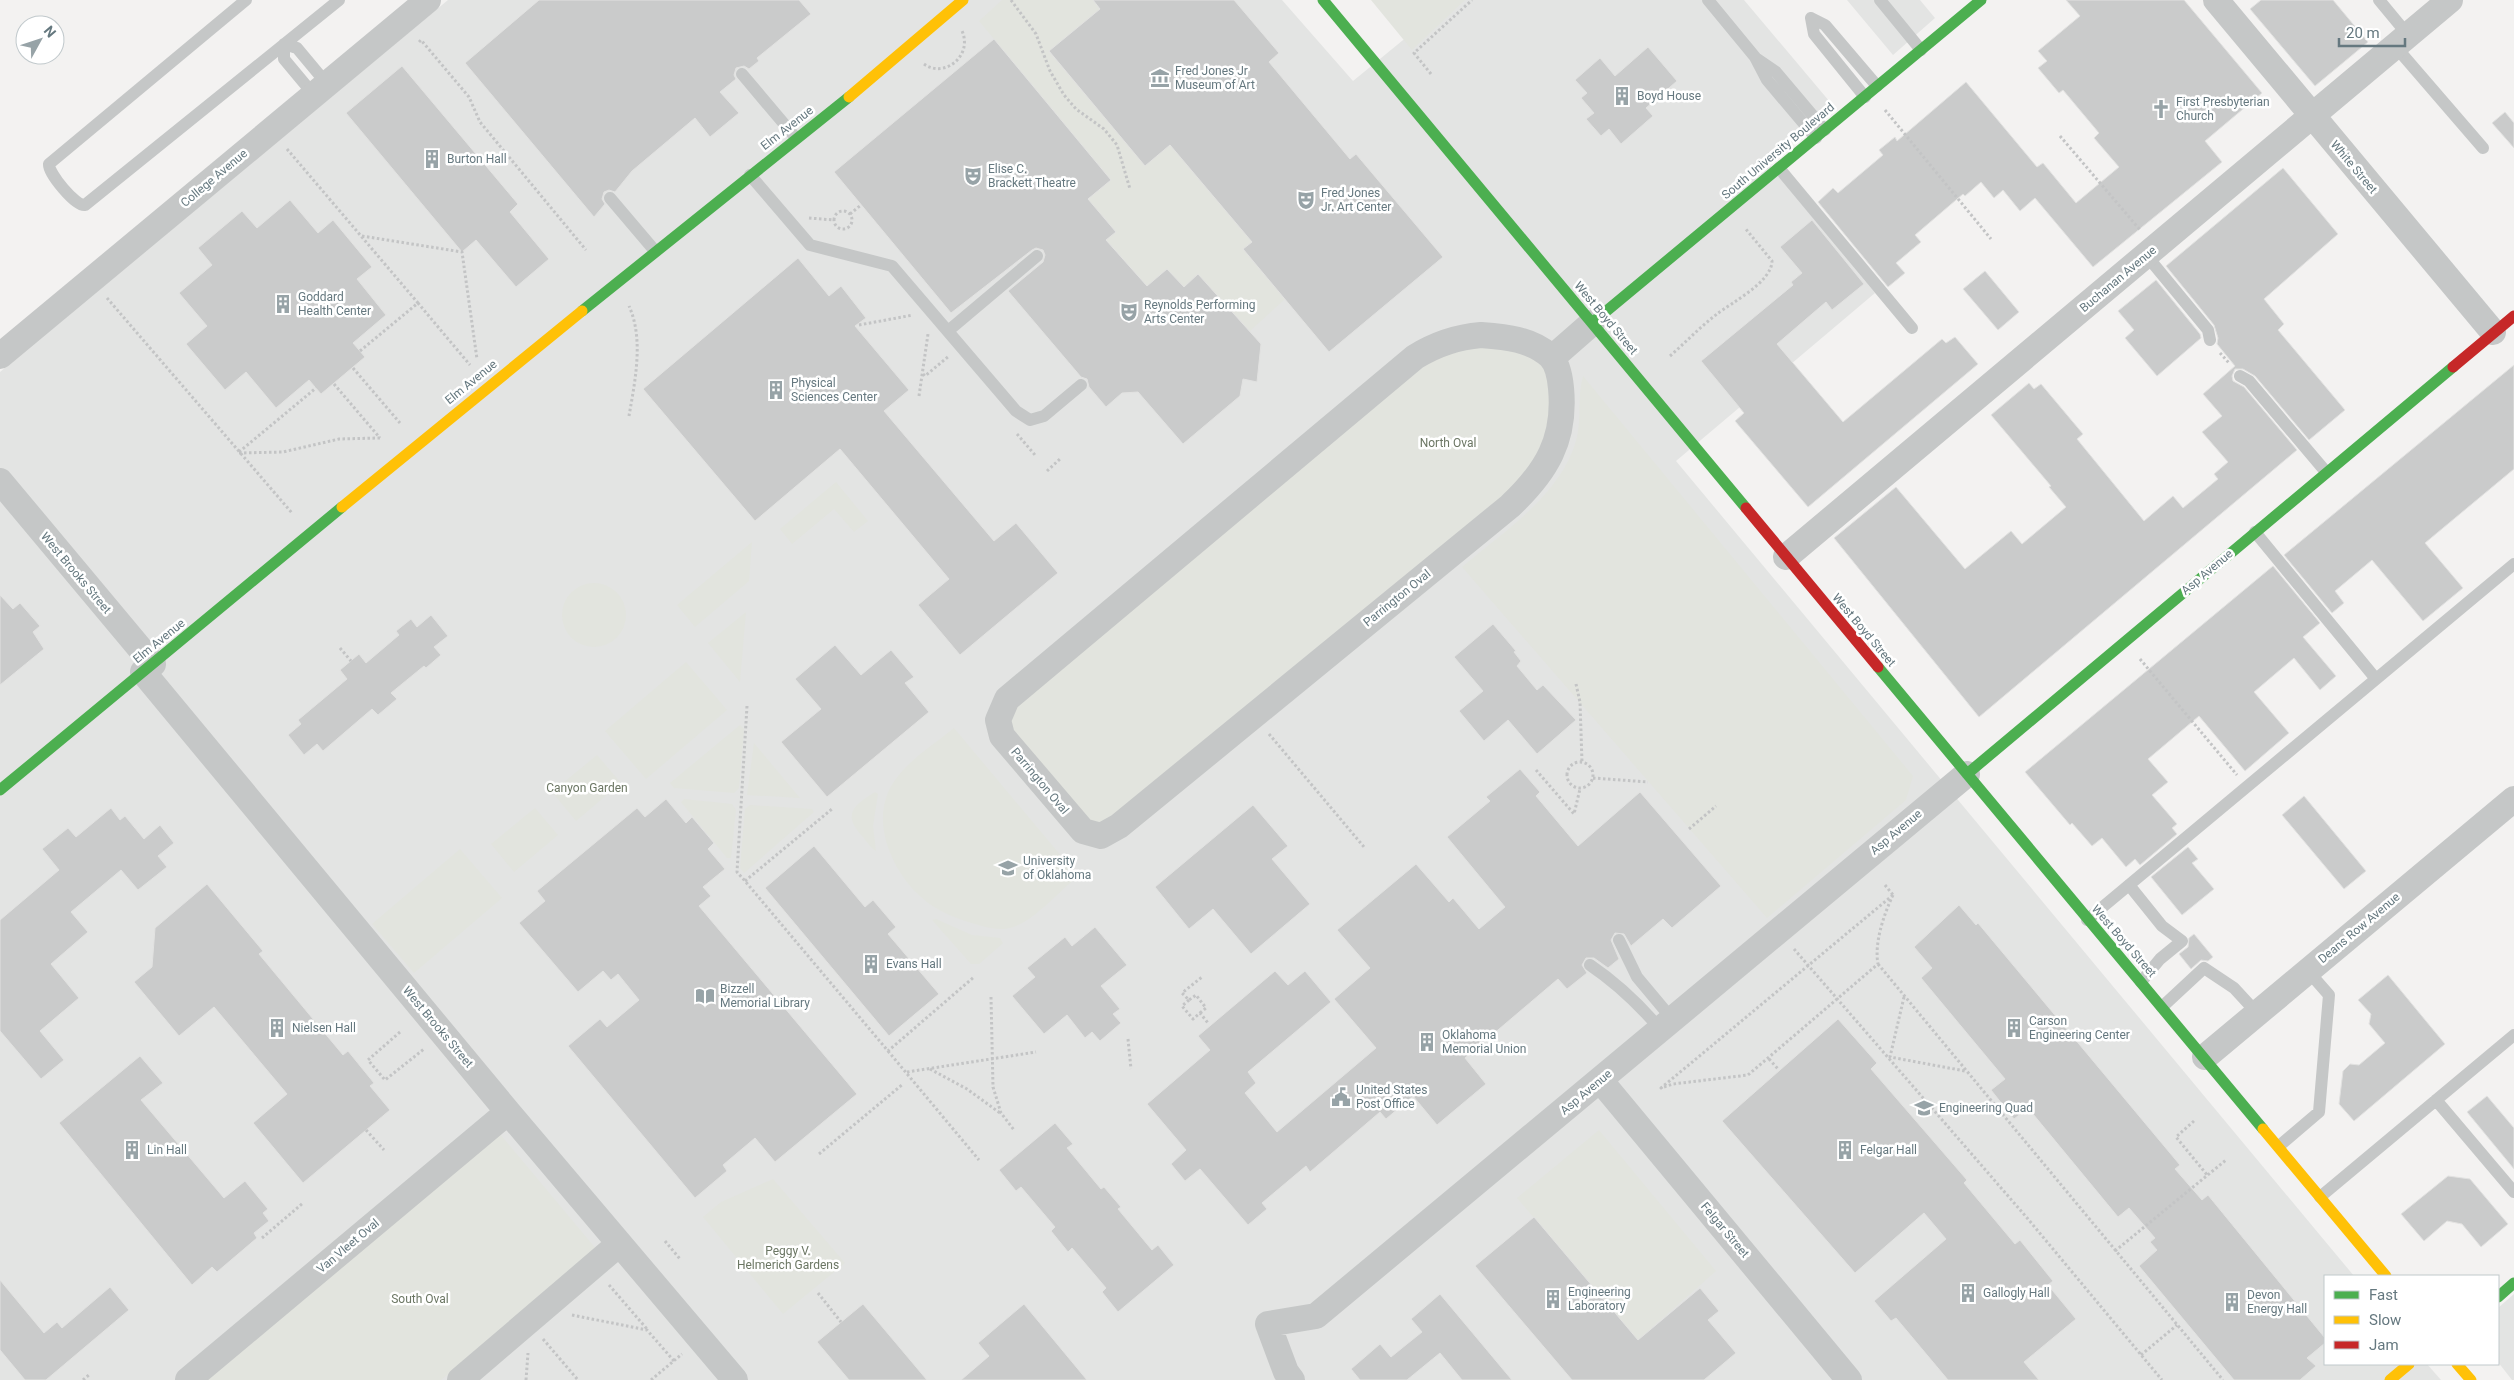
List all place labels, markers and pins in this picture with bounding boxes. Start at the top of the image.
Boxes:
place label: Fred Jones Jr Museum of Art [1175,64,1255,92]
museum icon: Fred Jones Jr Museum of Art [1149,67,1171,89]
building icon: Boyd House [1611,85,1633,107]
place label: Boyd House [1637,89,1701,103]
place label: First Presbyterian Church [2176,95,2270,123]
church icon: First Presbyterian Church [2150,98,2172,120]
building icon: Burton Hall [421,148,443,170]
place label: Burton Hall [447,152,507,166]
place label: Elise C. Brackett Theatre [988,162,1076,190]
theatre icon: Elise C. Brackett Theatre [962,165,984,187]
place label: Fred Jones Jr. Art Center [1321,186,1391,214]
theatre icon: Fred Jones Jr. Art Center [1295,189,1317,211]
place label: Goddard Health Center [298,290,371,318]
building icon: Goddard Health Center [272,293,294,315]
place label: Reynolds Performing Arts Center [1144,298,1256,326]
theatre icon: Reynolds Performing Arts Center [1118,301,1140,323]
place label: Physical Sciences Center [791,376,877,404]
building icon: Physical Sciences Center [765,379,787,401]
place label: University of Oklahoma [1023,854,1091,882]
school or university icon: University of Oklahoma [997,857,1019,879]
building icon: Evans Hall [860,953,882,975]
place label: Evans Hall [886,957,942,971]
place label: Bizzell Memorial Library [720,982,810,1010]
library icon: Bizzell Memorial Library [694,985,716,1007]
place label: Carson Engineering Center [2029,1014,2130,1042]
building icon: Nielsen Hall [266,1017,288,1039]
building icon: Carson Engineering Center [2003,1017,2025,1039]
place label: Nielsen Hall [292,1021,356,1035]
place label: Oklahoma Memorial Union [1442,1028,1526,1056]
building icon: Oklahoma Memorial Union [1416,1031,1438,1053]
place label: United States Post Office [1356,1083,1427,1111]
public building icon: United States Post Office [1330,1086,1352,1108]
school or university icon: Engineering Quad [1913,1097,1935,1119]
place label: Engineering Quad [1939,1101,2033,1115]
building icon: Lin Hall [121,1139,143,1161]
building icon: Felgar Hall [1834,1139,1856,1161]
place label: Lin Hall [147,1143,187,1157]
place label: Felgar Hall [1860,1143,1917,1157]
building icon: Gallogly Hall [1957,1282,1979,1304]
place label: Engineering Laboratory [1568,1285,1631,1313]
place label: Gallogly Hall [1983,1286,2050,1300]
building icon: Engineering Laboratory [1542,1288,1564,1310]
place label: Devon Energy Hall [2247,1288,2307,1316]
building icon: Devon Energy Hall [2221,1291,2243,1313]

